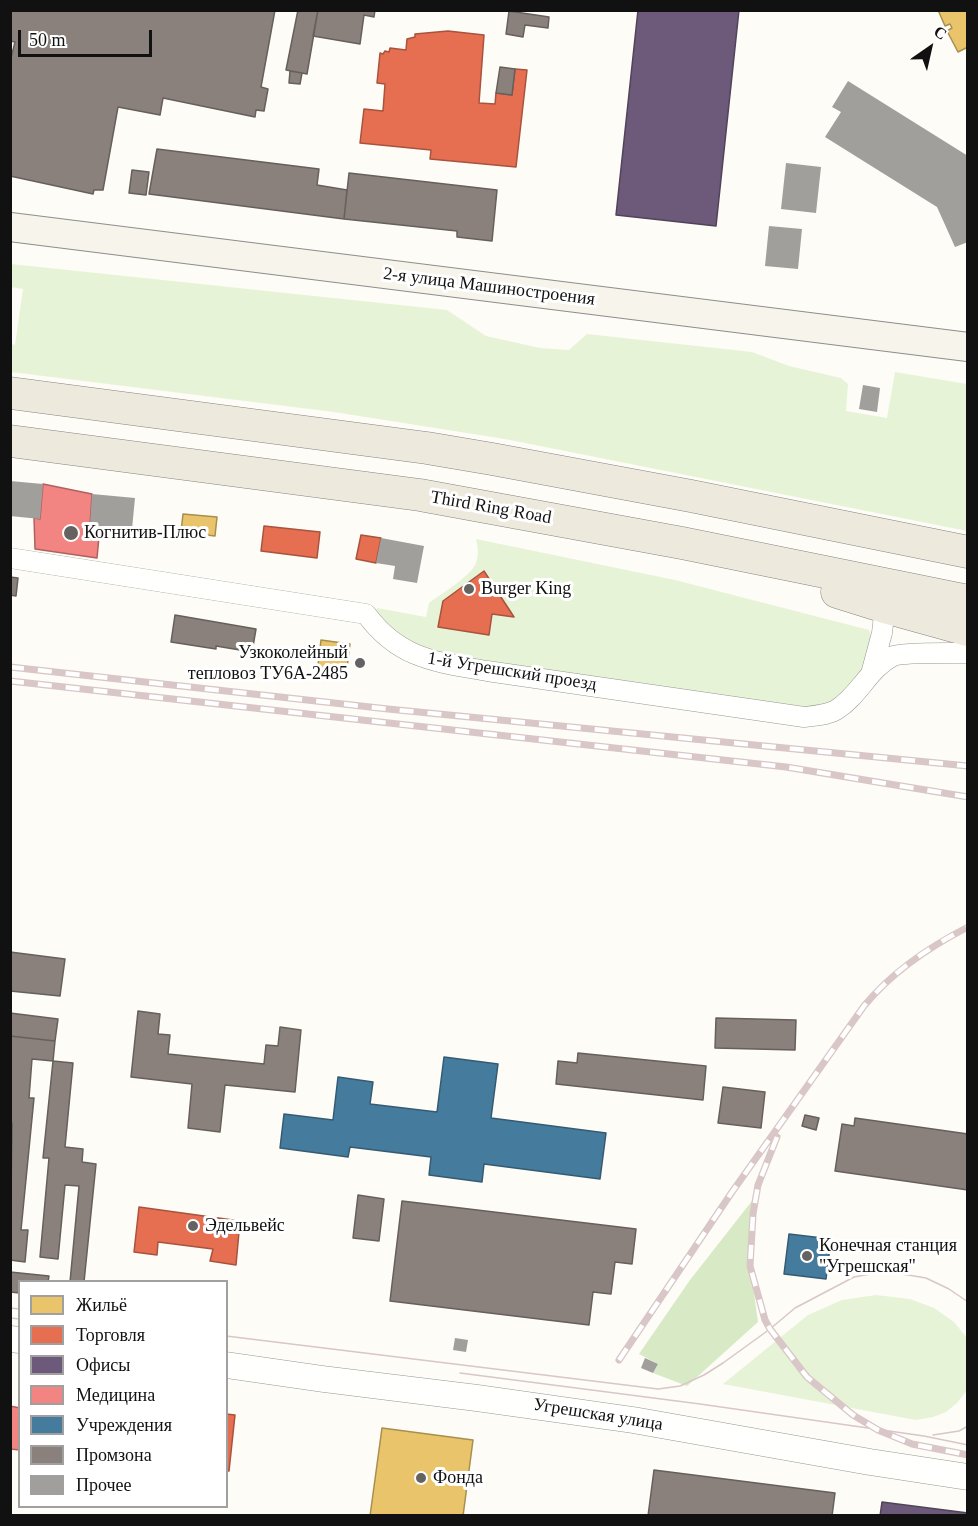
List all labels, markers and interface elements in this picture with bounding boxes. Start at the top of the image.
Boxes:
scale bar [21,18,154,56]
north arrow [900,18,960,78]
text: С [931,22,950,43]
text: 50 m [29,30,66,50]
street label: 2-я улица Машиностроения [382,263,596,311]
street label: Third Ring Road [429,487,553,529]
place label: Когнитив-Плюс [84,522,206,544]
marker: Когнитив-Плюс [62,524,80,542]
place label: Burger King [481,578,571,600]
marker: Burger King [462,582,476,596]
place label: Узкоколейный тепловоз ТУ6А-2485 [188,642,348,684]
street label: 1-й Угрешский проезд [426,648,598,696]
marker: Узкоколейный тепловоз ТУ6А-2485 [353,656,367,670]
place label: Эдельвейс [205,1215,285,1237]
marker: Эдельвейс [186,1219,200,1233]
place label: Конечная станция "Угрешская" [819,1235,957,1278]
marker: Конечная станция "Угрешская" [800,1249,814,1263]
legend [18,1280,228,1508]
text: Жильё [76,1295,127,1315]
text: Торговля [76,1325,145,1345]
text: Офисы [76,1355,130,1375]
text: Медицина [76,1385,155,1405]
street label: Угрешская улица [532,1394,664,1436]
text: Учреждения [76,1415,172,1435]
text: Промзона [76,1445,152,1465]
place label: Фонда [433,1467,483,1489]
marker: Фонда [414,1471,428,1485]
text: Прочее [76,1475,132,1495]

